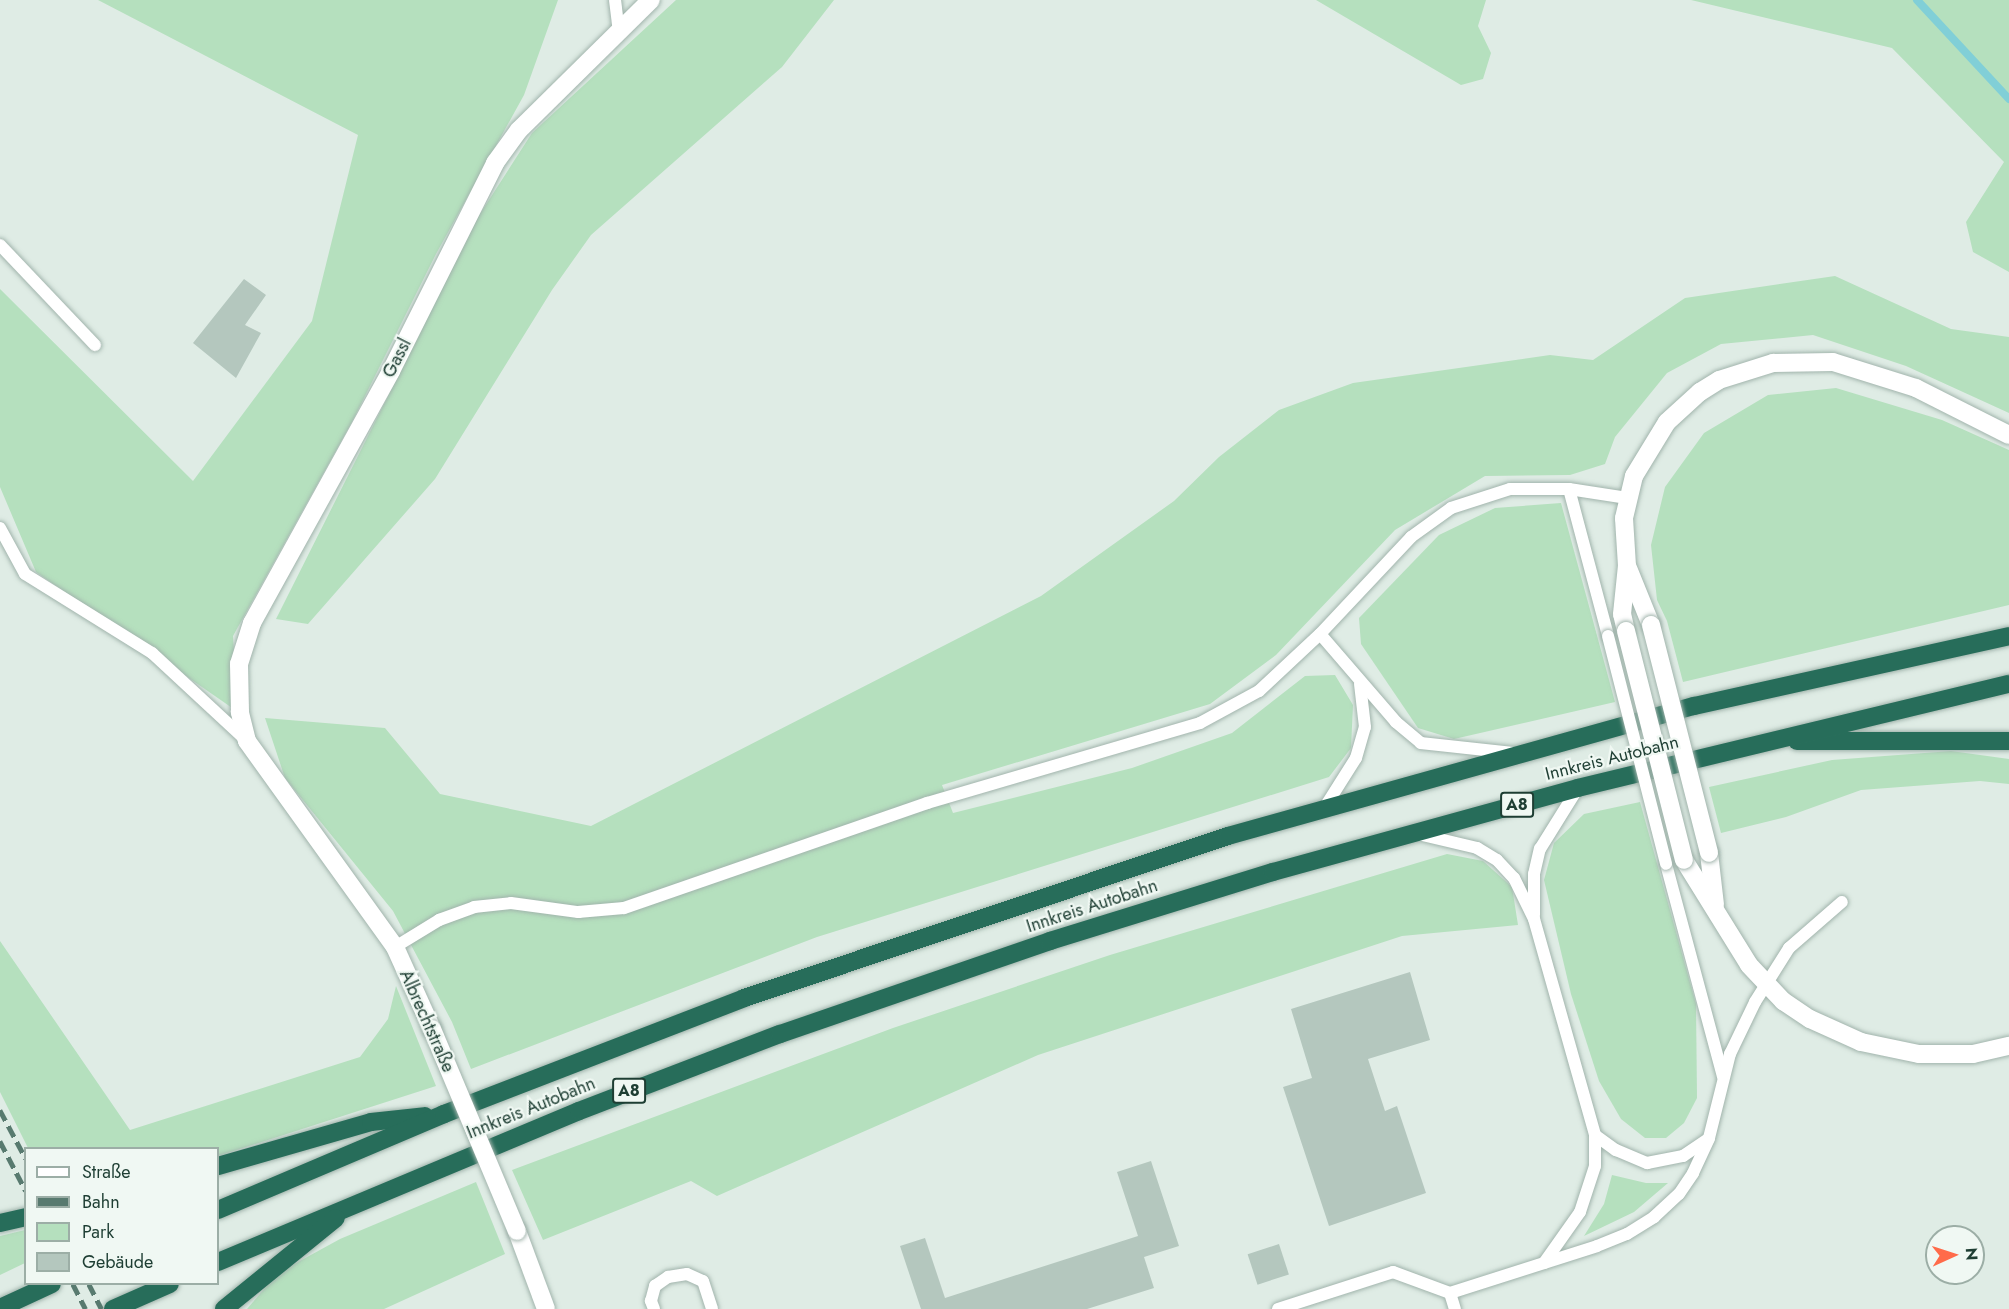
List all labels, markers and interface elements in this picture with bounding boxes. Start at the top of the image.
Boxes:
street label: Gassl [378,335,416,381]
street label: Innkreis Autobahn [1543,731,1681,785]
road number: A8 [1499,792,1535,818]
street label: Innkreis Autobahn [1024,875,1160,937]
street label: Albrechtstraße [395,967,459,1075]
street label: Innkreis Autobahn [464,1072,598,1144]
road number: A8 [611,1078,647,1104]
legend [24,1147,219,1285]
text: Straße [82,1159,130,1185]
text: Bahn [82,1189,120,1215]
text: Park [82,1219,114,1245]
north arrow [1925,1225,1985,1285]
text: N [1960,1247,1983,1261]
text: Gebäude [82,1249,153,1275]

